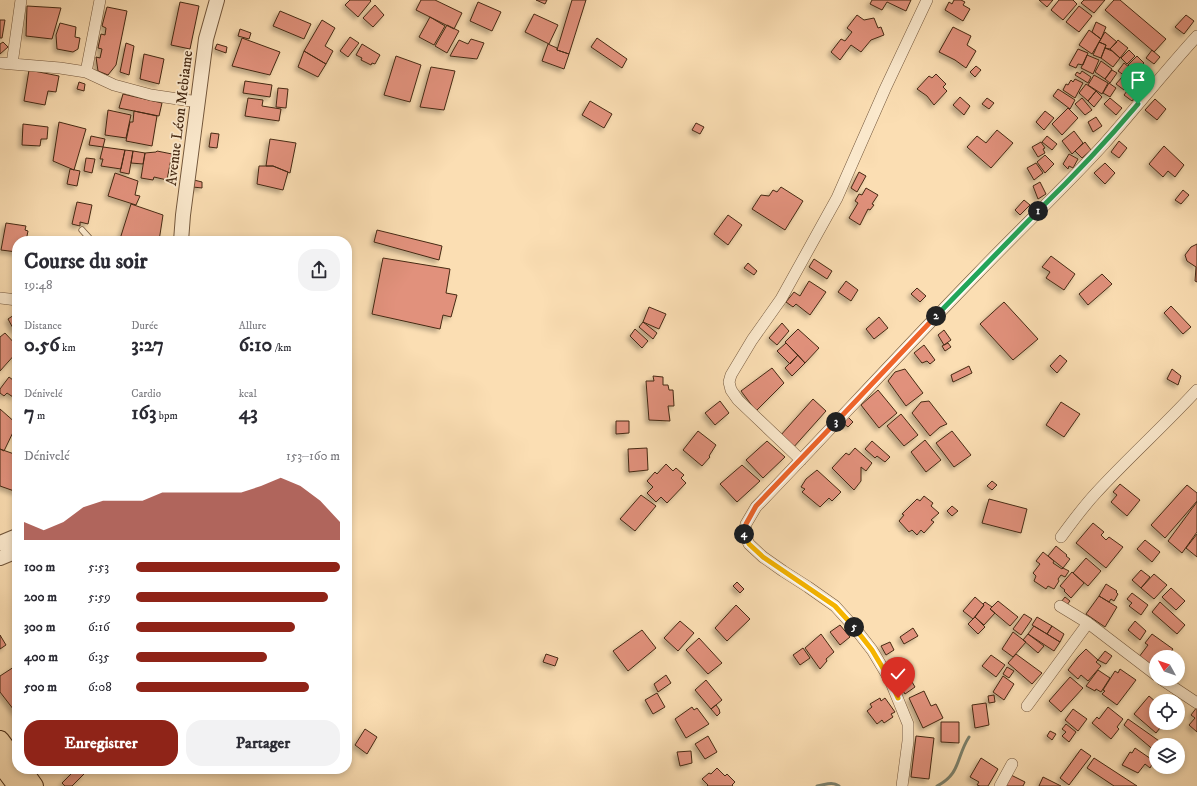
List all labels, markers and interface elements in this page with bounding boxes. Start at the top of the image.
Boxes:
street label: Avenue Léon Mebiame [162,49,197,187]
pin [1121,63,1155,104]
icon: arrive [1127,69,1149,91]
pin: 1 [1028,201,1048,221]
text: 1 [1036,204,1040,218]
text: Course du soir [24,248,148,275]
button: share [298,249,340,291]
text: 19:48 [24,277,53,293]
pin: 2 [926,306,946,326]
text: 2 [933,309,939,323]
text: Distance [24,319,62,333]
text: Durée [131,319,158,333]
text: Allure [239,319,266,333]
text: 0.56 [24,333,60,358]
text: 3:27 [131,333,164,358]
text: 6:10 [239,333,272,358]
text: km [60,341,76,355]
text: /km [272,341,291,355]
text: Dénivelé [24,387,63,401]
text: Cardio [131,387,161,401]
text: kcal [239,387,257,401]
text: 7 [24,401,35,426]
text: 163 [131,401,156,426]
text: 43 [239,401,258,426]
text: m [35,409,45,423]
text: bpm [156,409,178,423]
pin: 3 [826,412,846,432]
text: 3 [834,415,838,429]
text: Dénivelé [24,448,70,464]
text: 153–160 m [286,448,340,464]
pin: 4 [734,524,754,544]
text: 4 [741,527,747,541]
text: 100 m [24,559,55,575]
text: 5:53 [88,559,109,575]
text: 200 m [24,589,57,605]
text: 5:59 [88,589,111,605]
pin: 5 [844,617,864,637]
text: 300 m [24,619,55,635]
text: 6:16 [88,619,110,635]
text: 5 [851,620,857,634]
text: 400 m [24,649,58,665]
text: 6:35 [88,649,109,665]
north arrow [1149,650,1185,686]
map controls [1149,650,1185,774]
pin [881,657,915,698]
icon: check [887,663,909,685]
text: 500 m [24,679,57,695]
text: 6:08 [88,679,112,695]
button: locate [1149,694,1185,730]
button: Enregistrer [24,720,178,766]
button: Partager [186,720,340,766]
button: layers [1149,738,1185,774]

